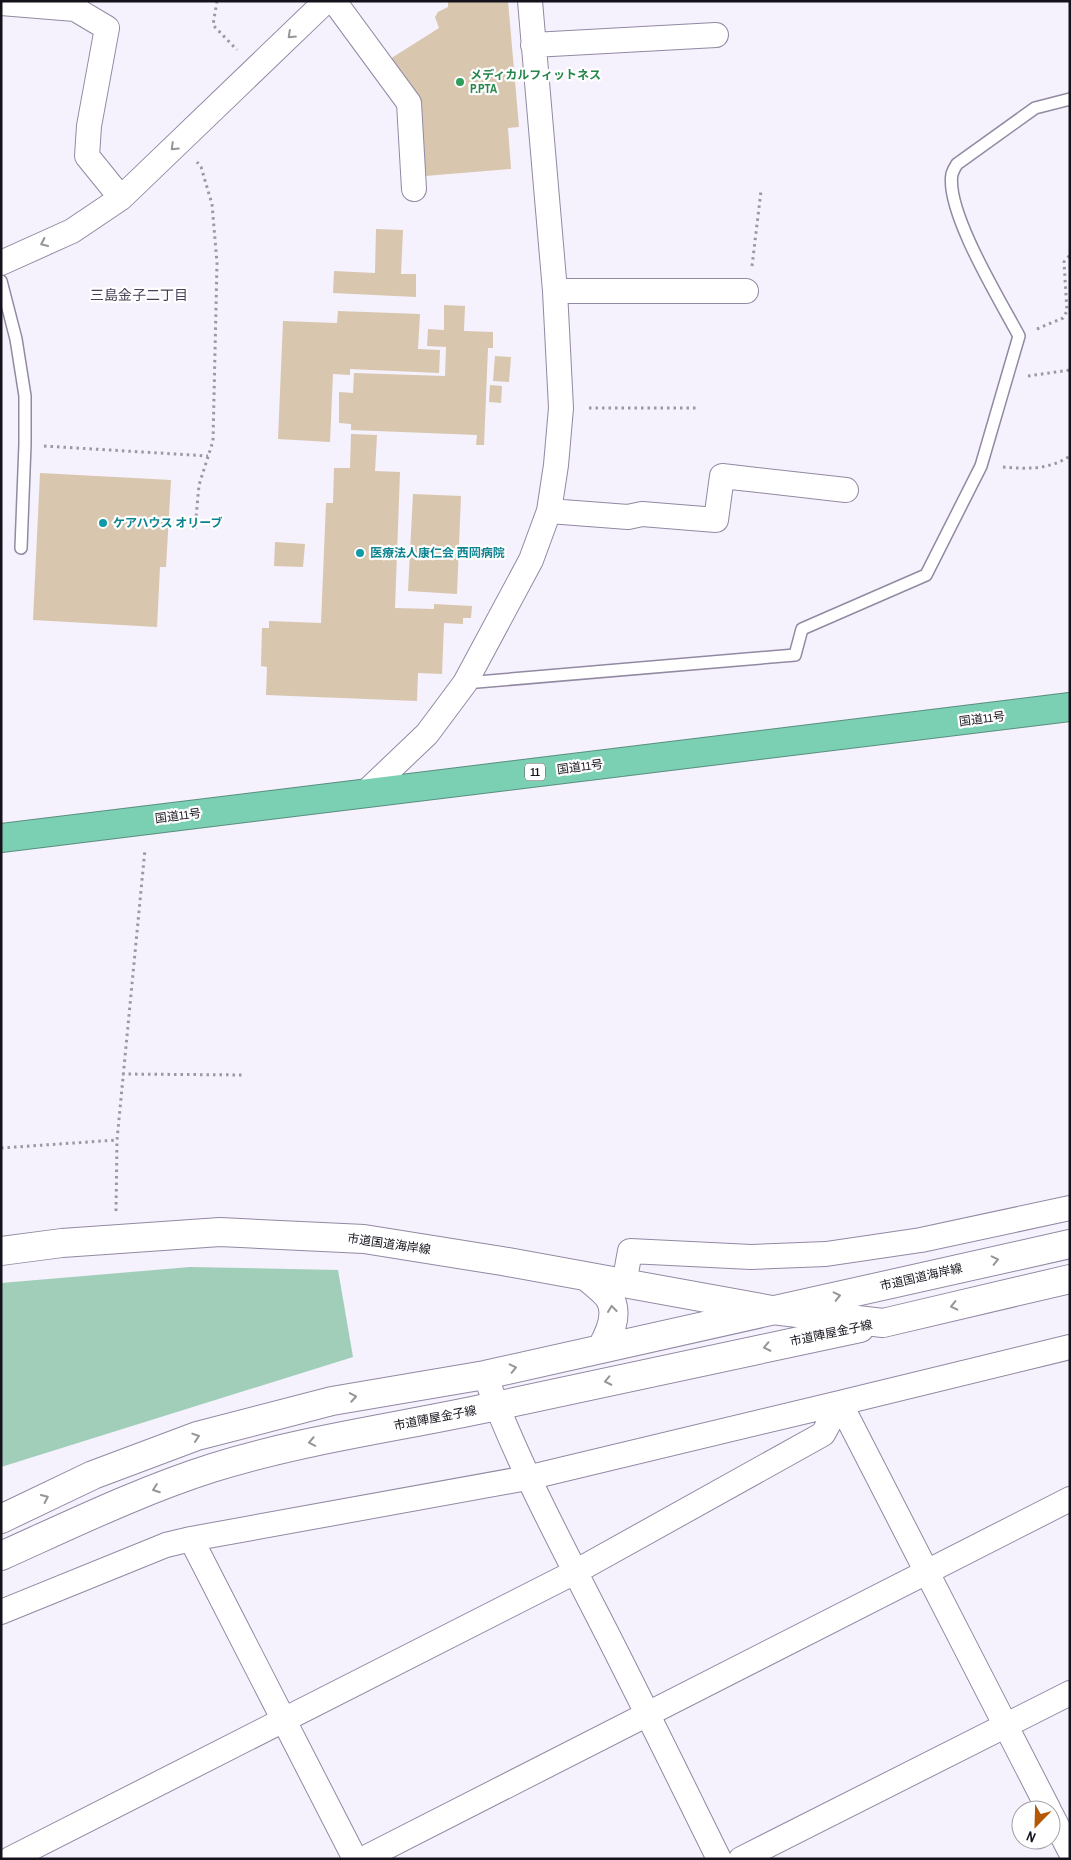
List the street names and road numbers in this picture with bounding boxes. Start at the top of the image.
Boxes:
street label: 国道11号 [958,708,1006,730]
street label: 国道11号 [556,756,604,778]
road number: 11 [525,764,545,780]
street label: 国道11号 [154,805,202,827]
street label: 市道国道海岸線 [346,1230,432,1258]
street label: 市道国道海岸線 [878,1260,964,1294]
street label: 市道陣屋金子線 [788,1316,874,1350]
street label: 市道陣屋金子線 [392,1402,478,1434]

